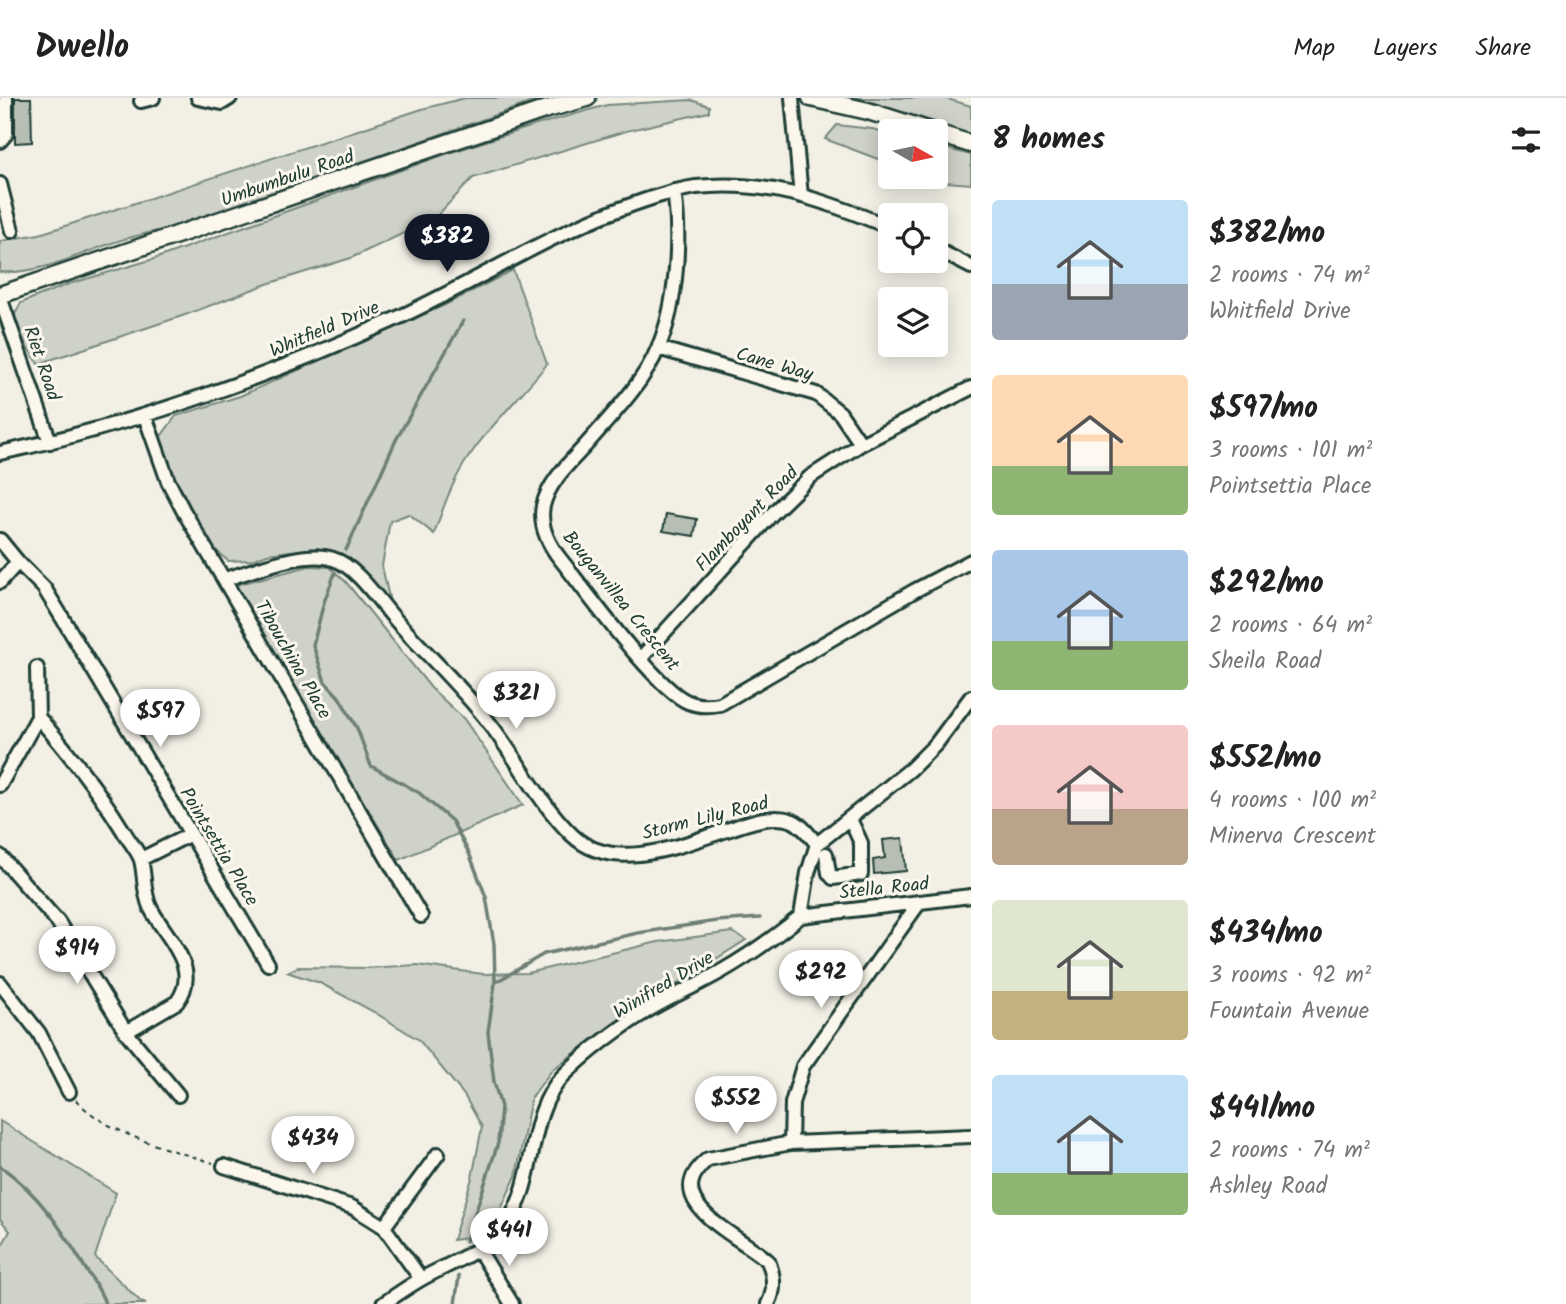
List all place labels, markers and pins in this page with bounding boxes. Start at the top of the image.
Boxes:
pin: $382 [406,214,488,274]
pin: $321 [475,672,557,731]
pin: $597 [119,690,201,749]
pin: $914 [36,926,118,986]
pin: $292 [780,950,862,1010]
pin: $552 [695,1076,777,1136]
pin: $434 [272,1116,354,1176]
pin: $441 [468,1208,550,1268]

